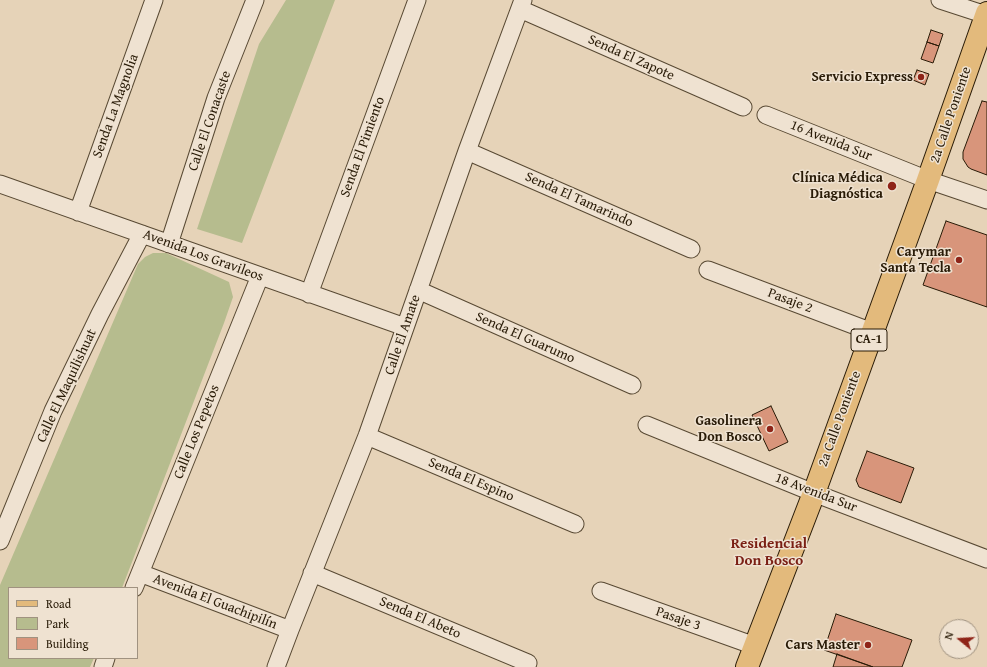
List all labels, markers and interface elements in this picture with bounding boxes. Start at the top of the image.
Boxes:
street label: Senda El Zapote [585,31,677,85]
street label: Senda La Magnolia [89,52,143,160]
street label: 2a Calle Poniente [927,65,975,165]
street label: Calle El Conacaste [185,69,235,173]
place label: Servicio Express [812,69,913,85]
marker: Servicio Express [916,72,926,82]
street label: Senda El Pimiento [337,94,389,200]
street label: 16 Avenida Sur [788,117,874,165]
street label: Senda El Tamarindo [522,169,636,231]
place label: Clínica Médica Diagnóstica [792,170,883,202]
marker: Clínica Médica Diagnóstica [886,180,898,192]
street label: Avenida Los Gravileos [140,226,266,286]
place label: Carymar Santa Tecla [880,244,951,276]
marker: Carymar Santa Tecla [954,255,964,265]
street label: Pasaje 2 [765,285,815,317]
street label: Calle El Amate [381,293,425,377]
street label: Senda El Guarumo [473,309,577,367]
street label: Calle El Maquilishuat [33,327,101,445]
road number: CA-1 [851,329,887,351]
street label: 2a Calle Poniente [815,369,865,469]
street label: Calle Los Pepetos [170,382,224,482]
place label: Gasolinera Don Bosco [696,413,762,446]
marker: Gasolinera Don Bosco [765,424,775,434]
street label: Senda El Espino [426,454,516,506]
street label: 18 Avenida Sur [773,470,859,516]
district label: Residencial Don Bosco [731,535,807,570]
street label: Avenida El Guachipilín [151,571,279,633]
legend [8,587,138,659]
street label: Senda El Abeto [377,593,463,643]
text: Road [46,595,71,612]
street label: Pasaje 3 [653,603,703,635]
text: Park [46,615,69,632]
north arrow [939,619,979,659]
text: N [940,630,957,642]
text: Building [46,635,89,652]
place label: Cars Master [786,637,860,653]
marker: Cars Master [863,640,873,650]

